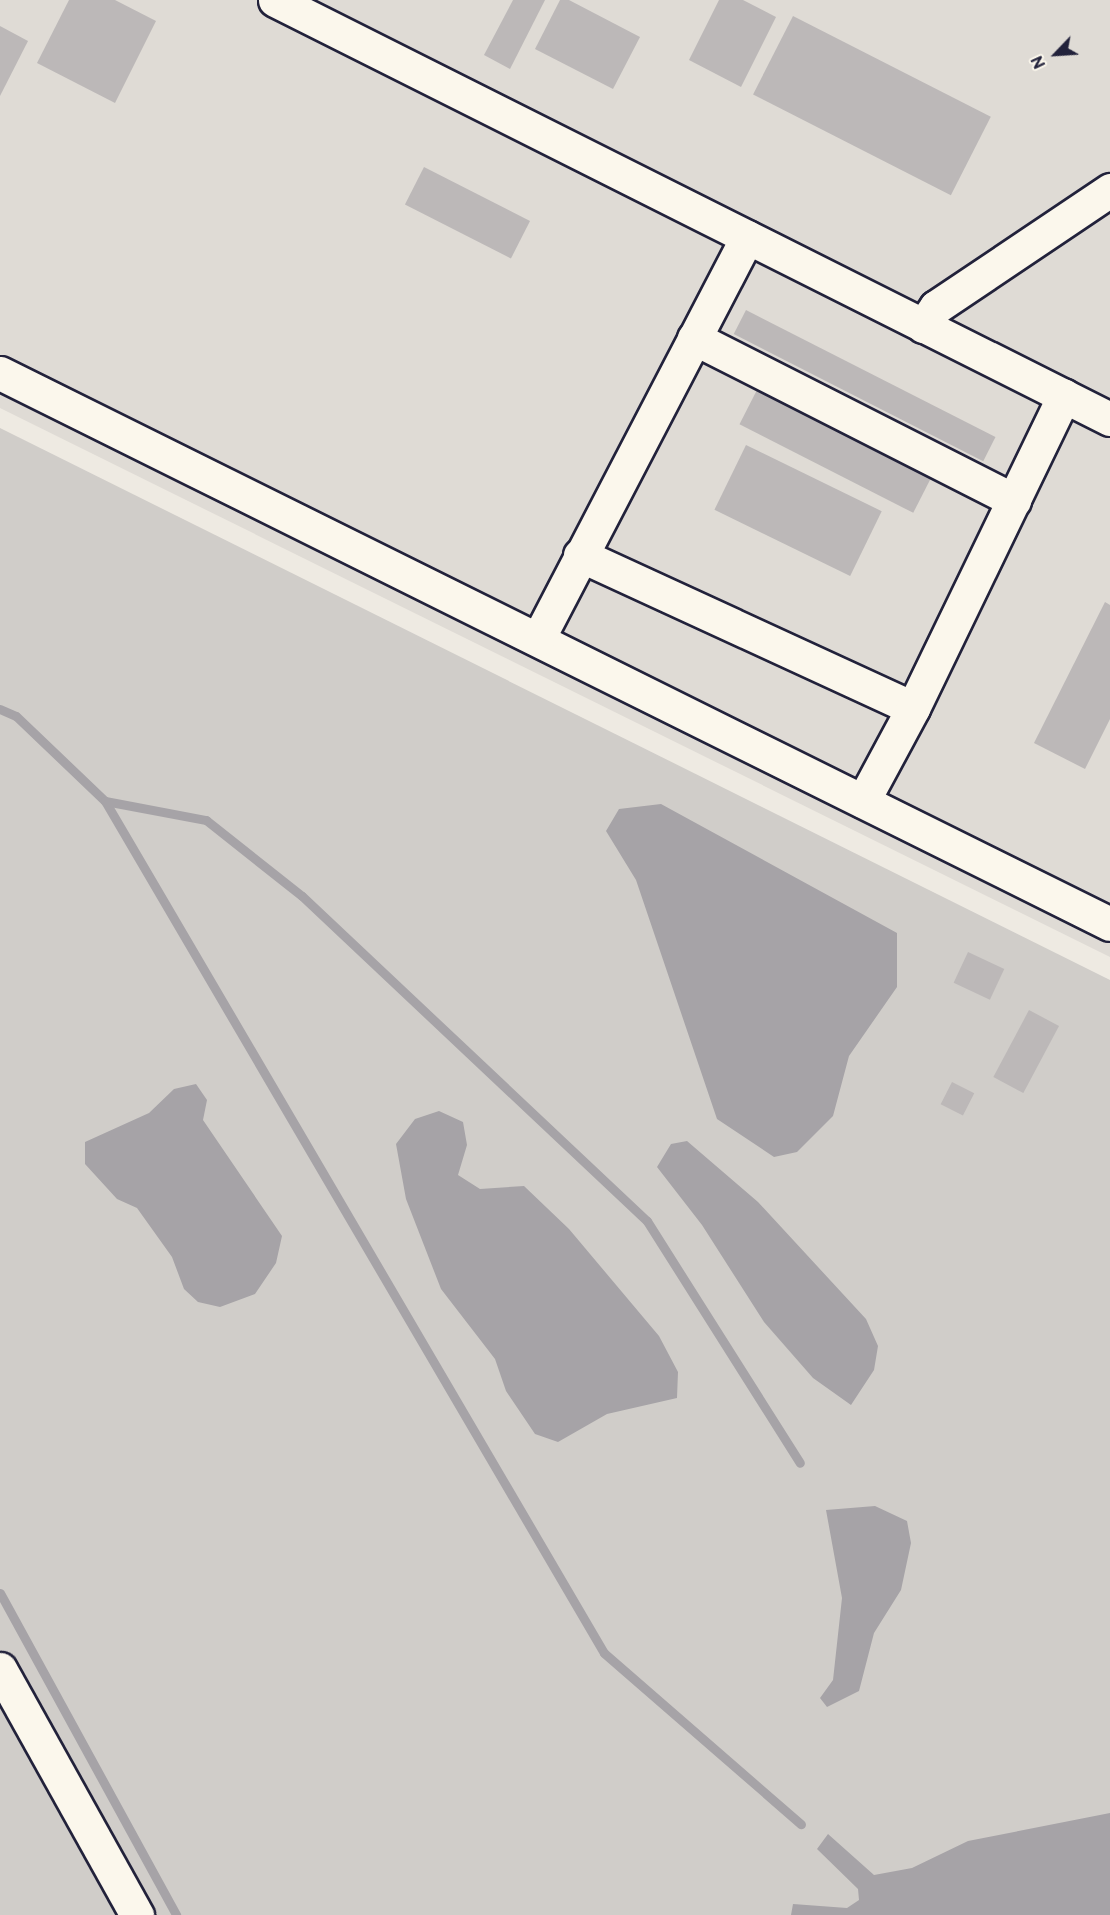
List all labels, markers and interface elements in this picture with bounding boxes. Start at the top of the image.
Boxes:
north arrow [1026,24,1086,84]
text: N [1028,52,1050,71]

